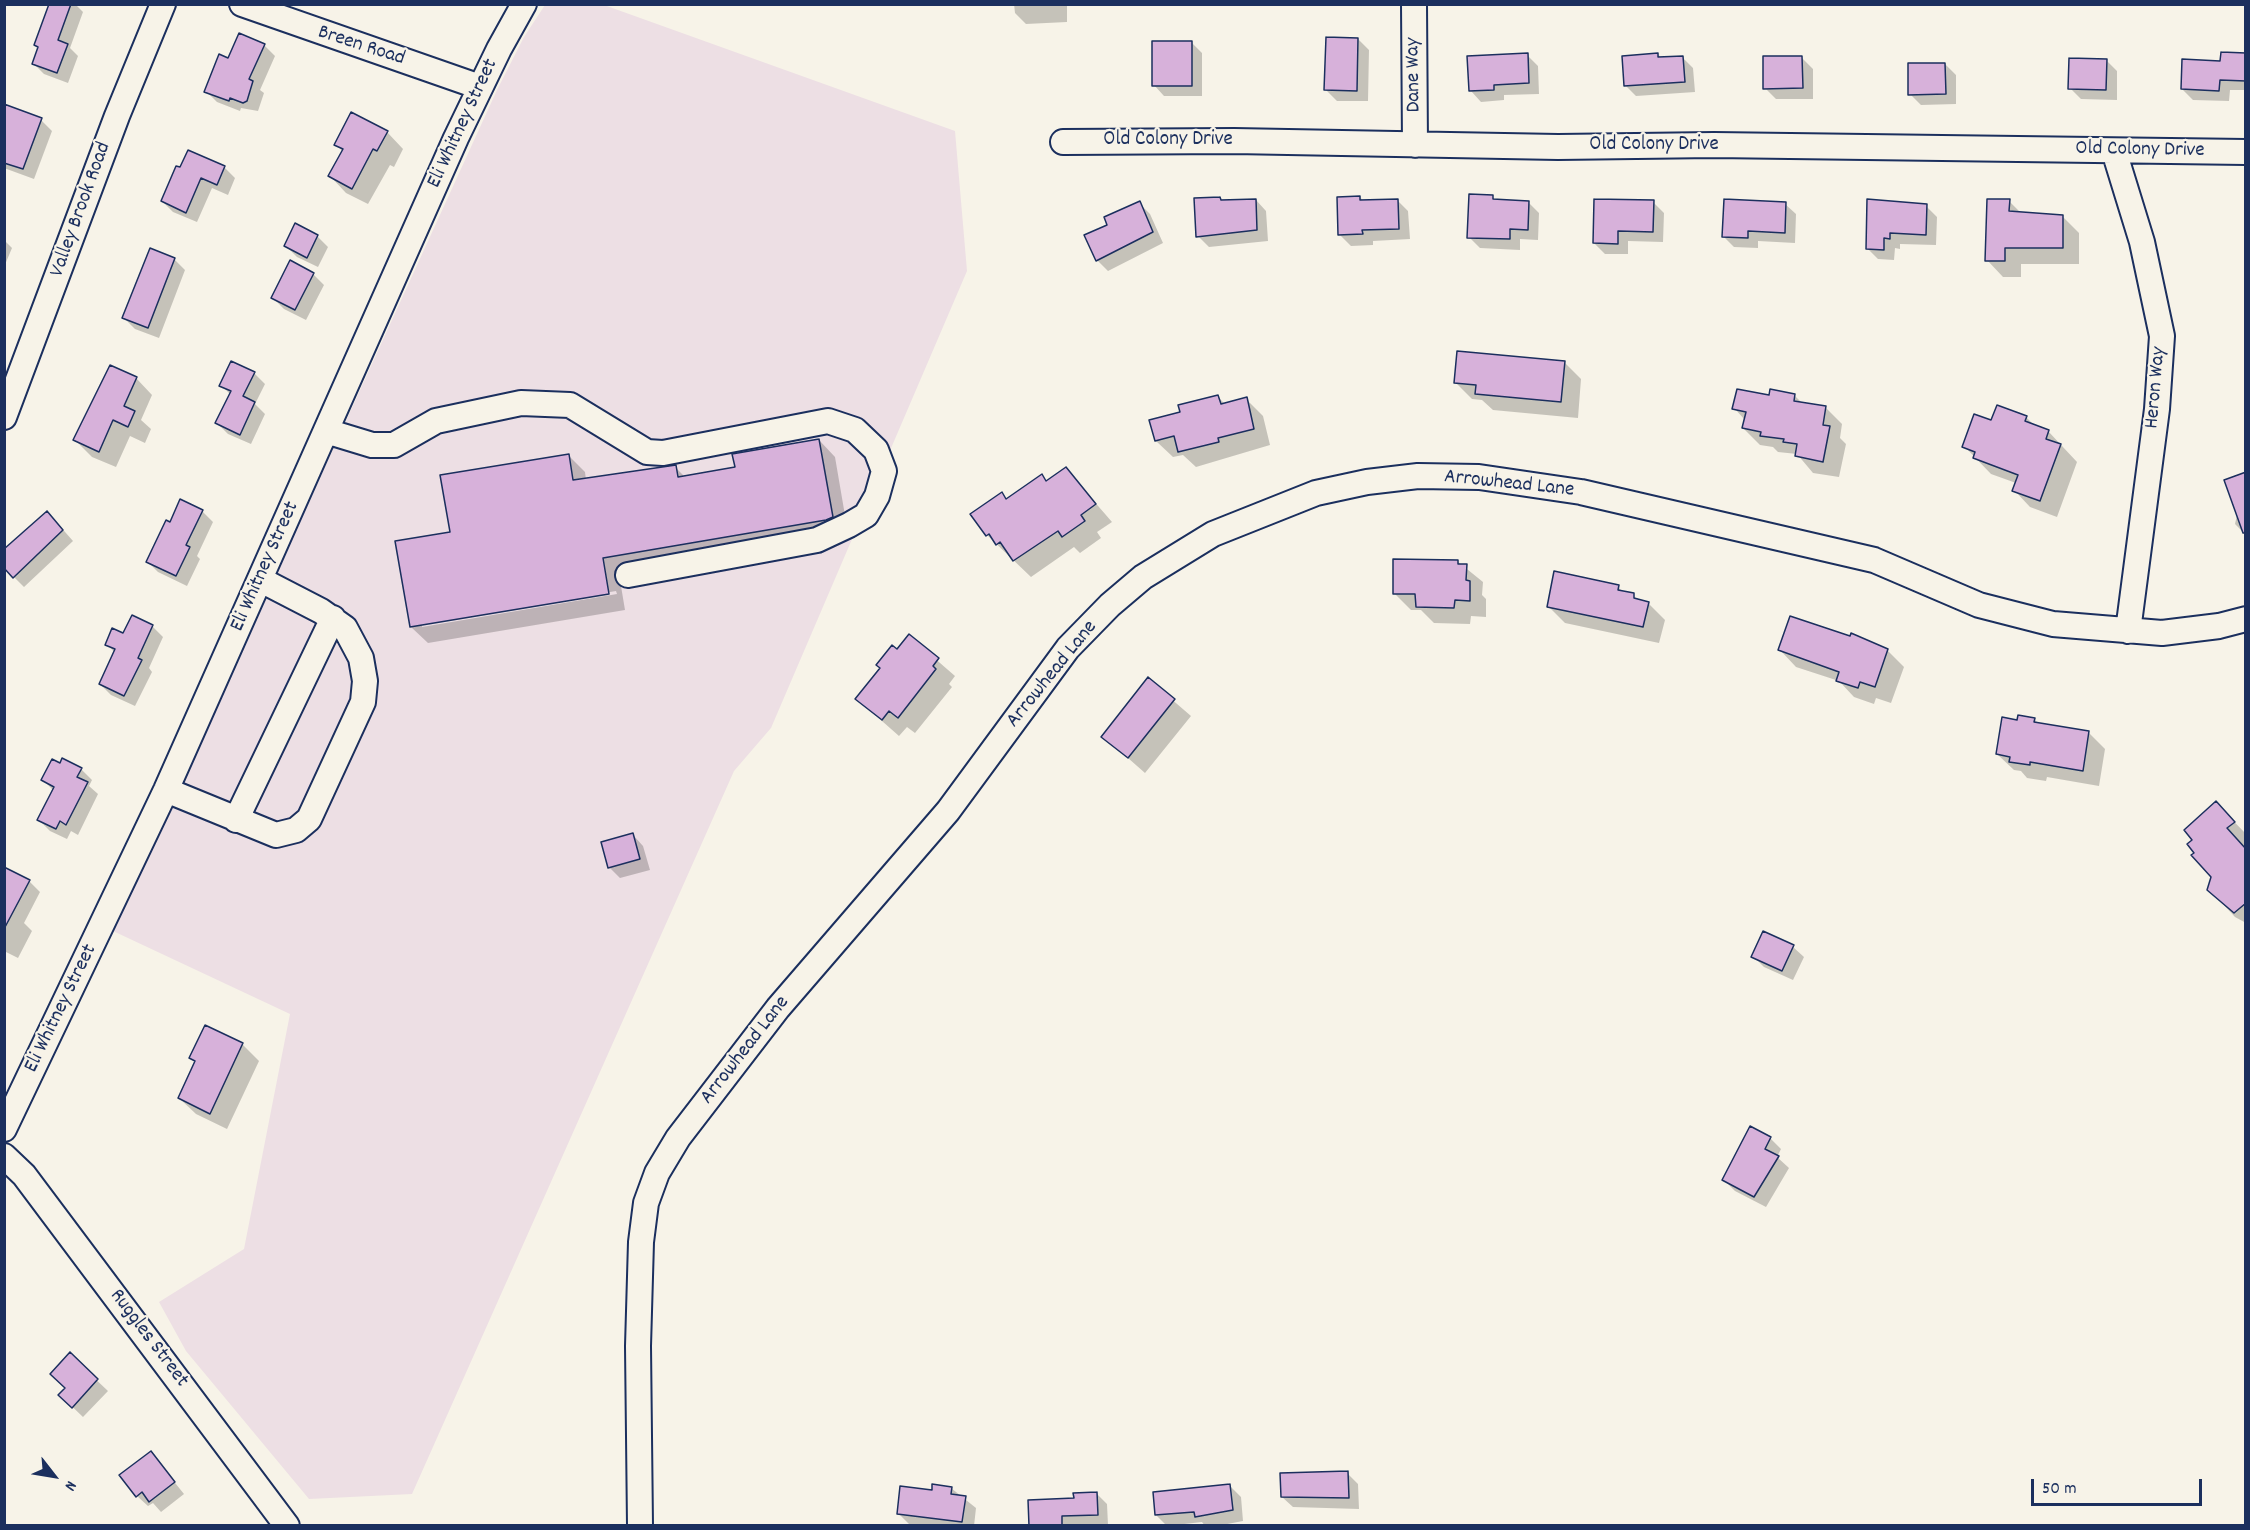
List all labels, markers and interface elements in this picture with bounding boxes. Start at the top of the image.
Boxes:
street label: Breen Road [314,21,408,73]
street label: Dane Way [1402,37,1428,113]
street label: Eli Whitney Street [423,55,505,193]
street label: Old Colony Drive [1103,128,1233,154]
street label: Old Colony Drive [1589,133,1719,159]
street label: Old Colony Drive [2075,137,2205,165]
street label: Valley Brook Road [46,139,118,281]
street label: Heron Way [2141,346,2173,430]
street label: Arrowhead Lane [1443,466,1575,504]
street label: Eli Whitney Street [226,498,306,636]
street label: Arrowhead Lane [1002,616,1104,734]
street label: Eli Whitney Street [20,941,104,1077]
street label: Arrowhead Lane [696,992,796,1110]
street label: Ruggles Street [103,1285,193,1393]
north arrow [24,1446,84,1506]
scale bar [2034,1467,2205,1505]
text: N [58,1476,82,1495]
text: 50 m [2042,1477,2077,1502]

